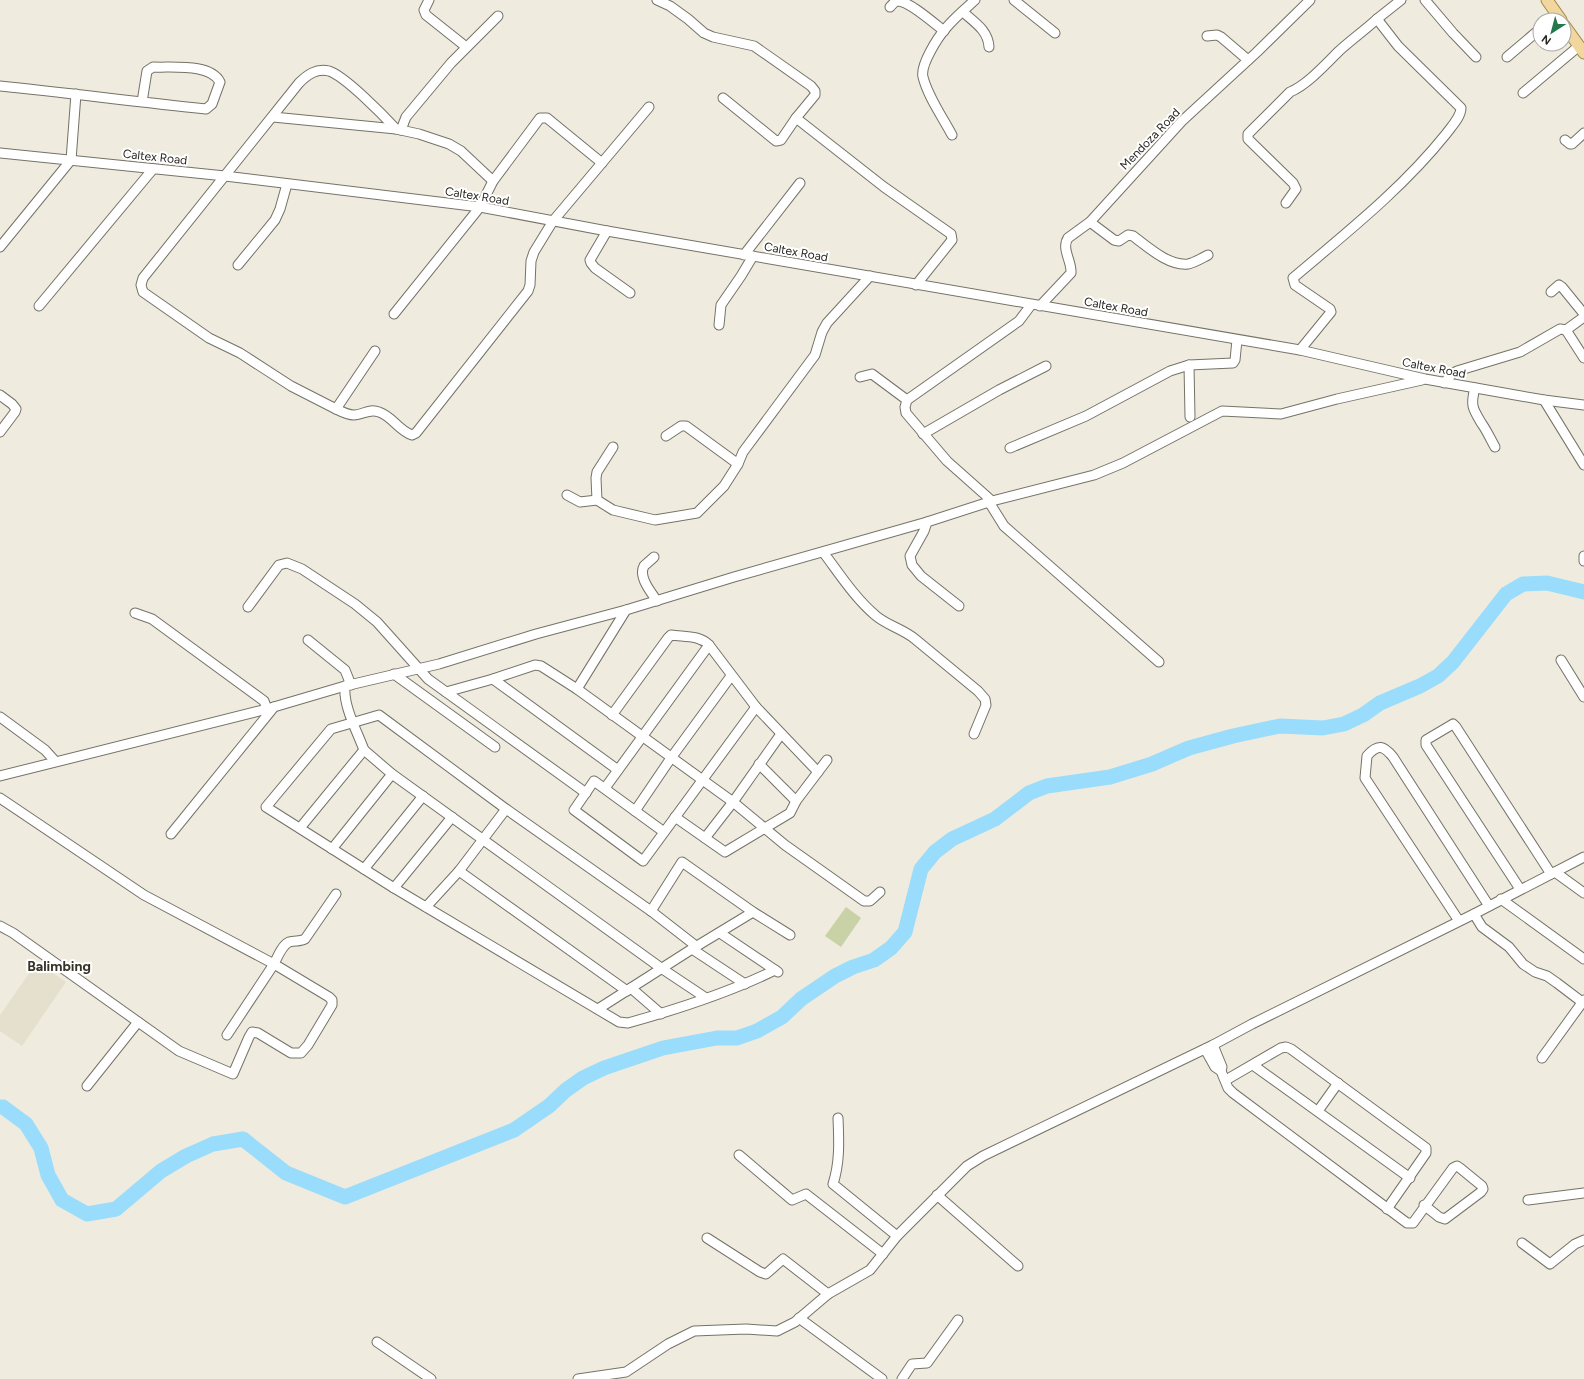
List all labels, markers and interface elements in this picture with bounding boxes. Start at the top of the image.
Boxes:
north arrow [1532,12,1572,52]
text: N [1539,32,1554,47]
street label: Mendoza Road [1117,105,1183,173]
street label: Caltex Road [122,147,188,167]
street label: Caltex Road [444,184,510,208]
street label: Caltex Road [763,239,829,265]
street label: Caltex Road [1083,294,1149,320]
street label: Caltex Road [1401,355,1467,381]
district label: Balimbing [27,958,91,975]

